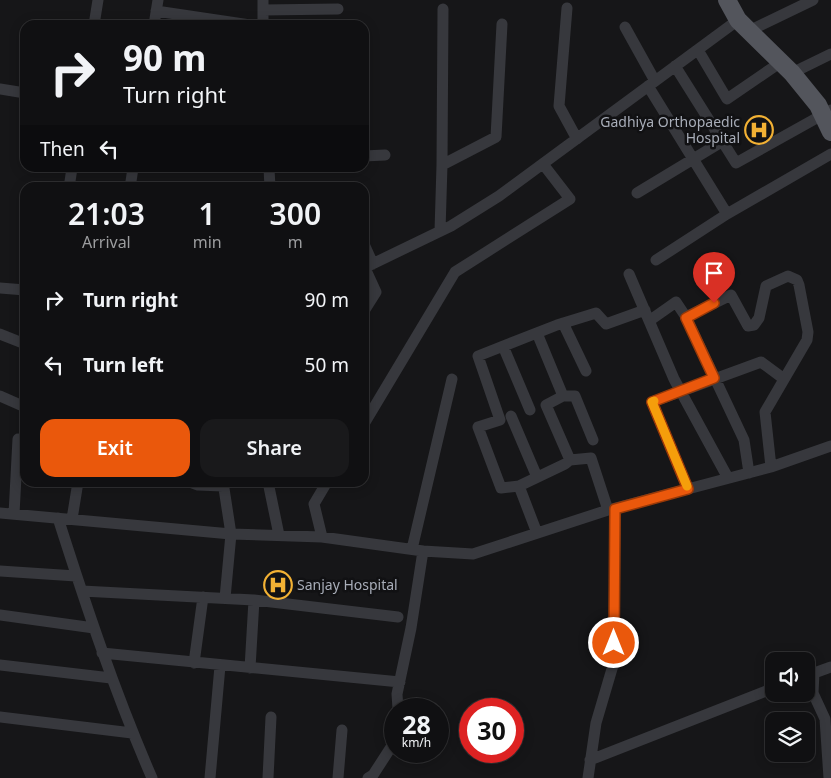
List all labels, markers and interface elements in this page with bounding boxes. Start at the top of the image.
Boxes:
text: 90 m [123,34,206,81]
icon: right [40,40,105,105]
text: Turn right [123,79,226,109]
place label: Gadhiya Orthopaedic Hospital [600,112,740,147]
hospital icon: Gadhiya Orthopaedic Hospital [744,115,774,145]
icon: left [95,135,123,163]
text: Then [40,136,85,162]
text: 21:03 [68,193,145,234]
text: 1 [199,193,216,234]
text: 300 [270,193,321,234]
text: Arrival [82,231,131,253]
text: min [193,231,222,253]
text: m [288,231,303,253]
pin [693,252,735,303]
icon: arrive [700,259,728,287]
icon: right [40,286,68,314]
text: Turn right [83,287,178,313]
text: 90 m [305,287,349,313]
icon: left [40,351,68,379]
text: Turn left [83,352,164,378]
text: 50 m [305,352,349,378]
button: Exit [40,419,190,477]
button: Share [200,419,349,477]
hospital icon: Sanjay Hospital [263,570,293,600]
place label: Sanjay Hospital [297,575,398,594]
position arrow [587,616,639,668]
map controls [765,652,815,762]
button: sound [765,652,815,702]
speed limit sign: 30 [459,698,524,763]
text: 28 [402,707,431,741]
button: layers [765,712,815,762]
text: km/h [402,734,431,751]

